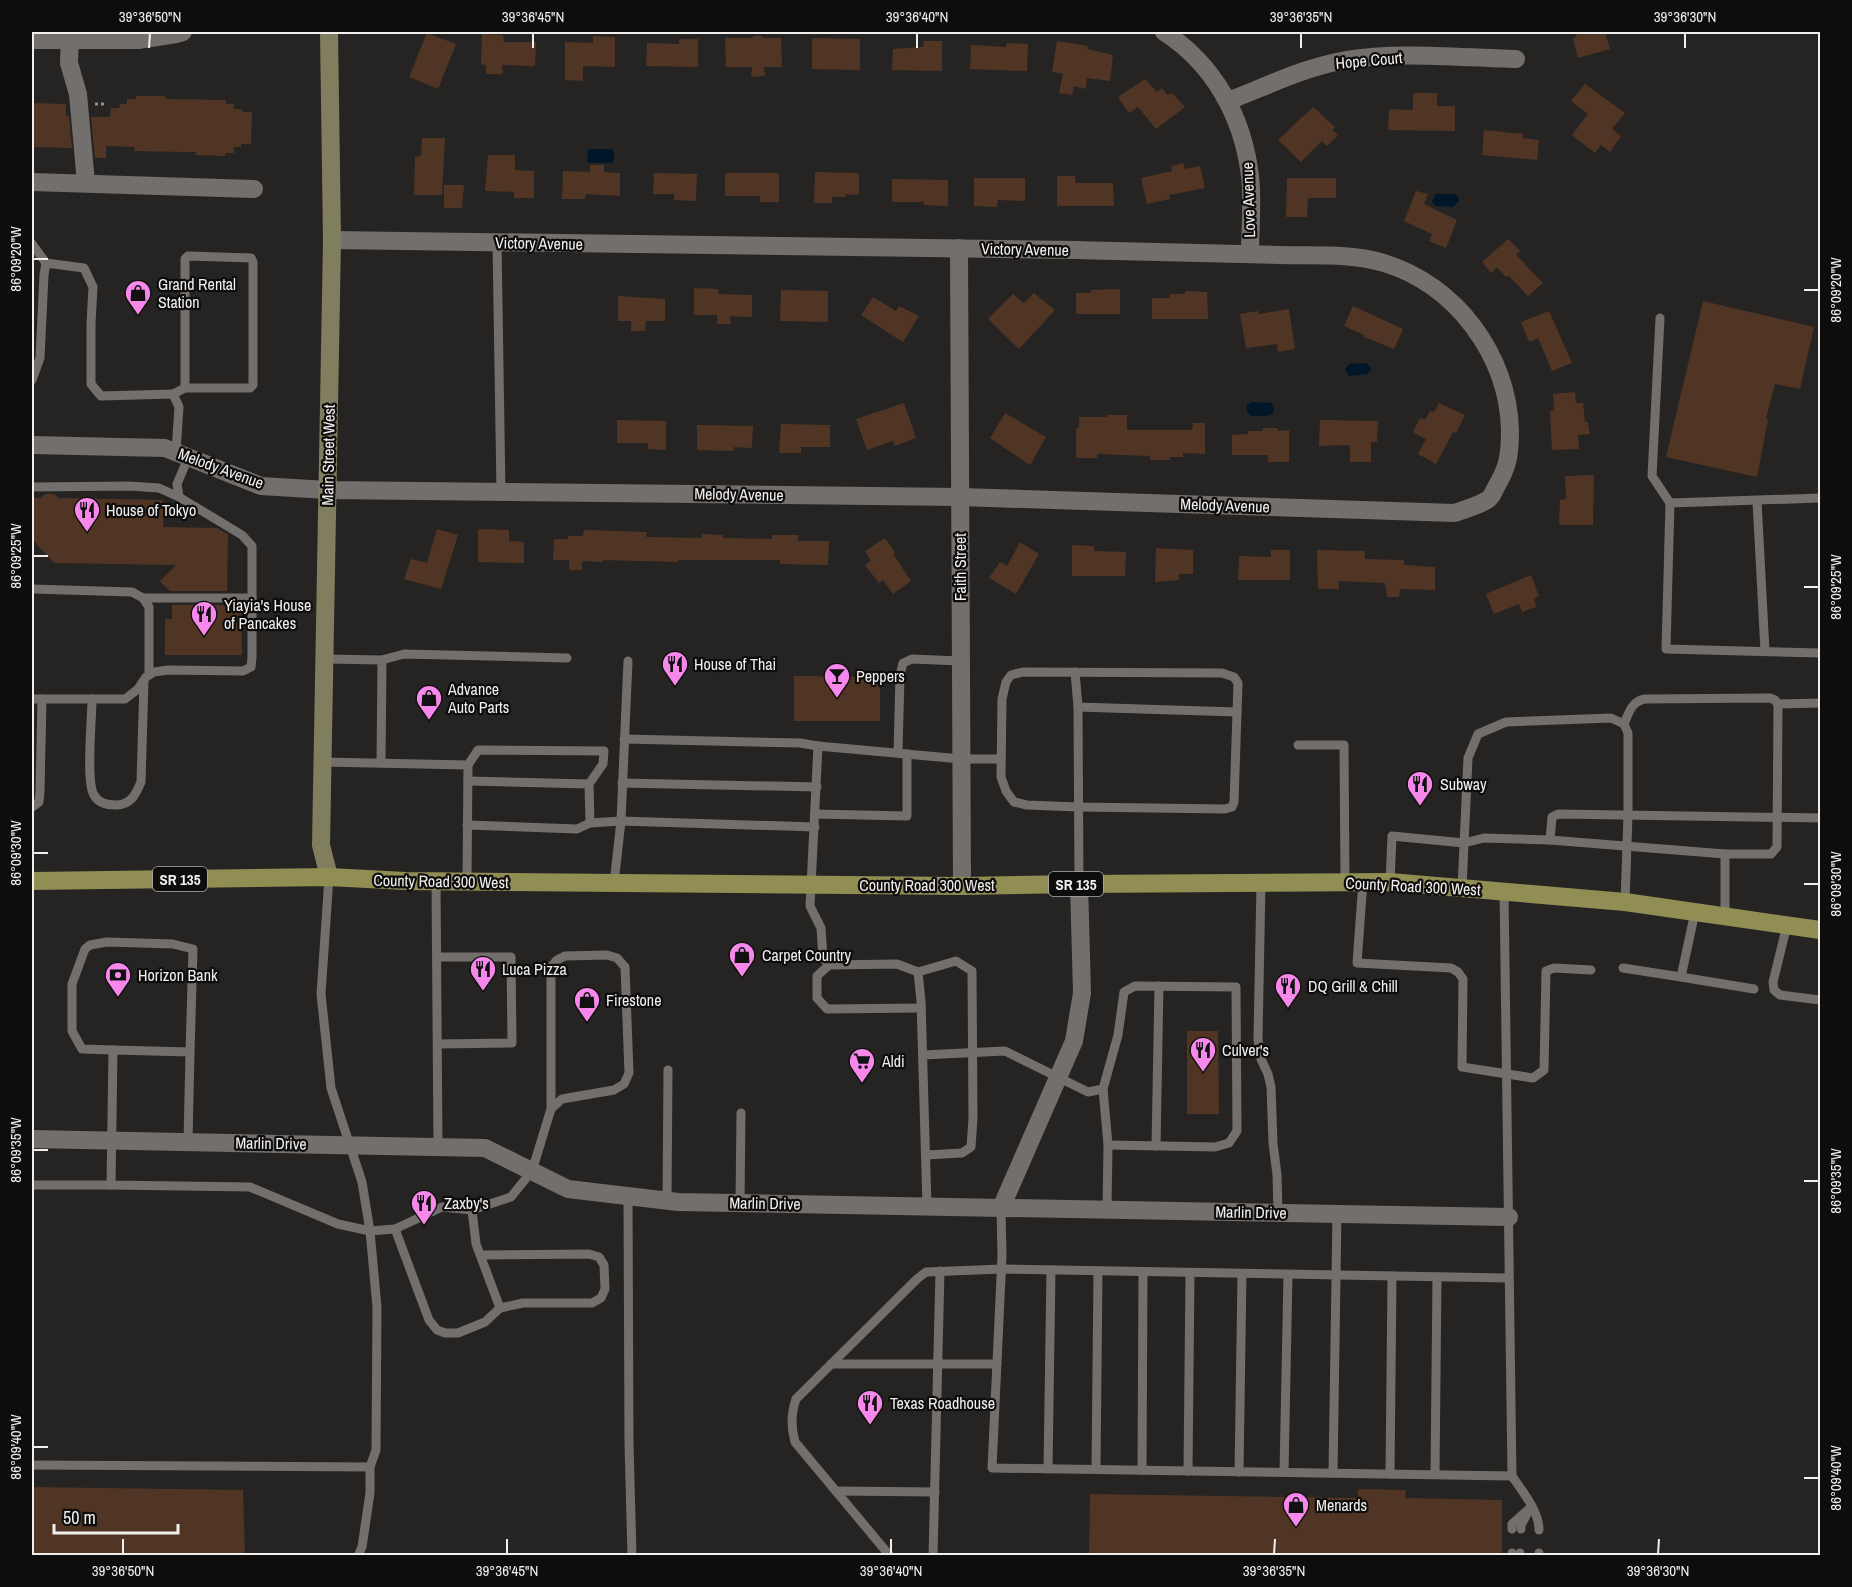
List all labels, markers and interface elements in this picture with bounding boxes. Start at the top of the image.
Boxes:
text: 39°36'50"N [119,6,181,27]
text: 39°36'45"N [502,6,564,27]
text: 39°36'40"N [886,6,948,27]
text: 39°36'35"N [1270,6,1332,27]
text: 39°36'30"N [1654,6,1716,27]
street label: Hope Court [1335,46,1404,74]
street label: Love Avenue [1236,162,1260,238]
text: 86°09'20"W [5,226,26,292]
street label: Victory Avenue [495,231,583,255]
street label: Victory Avenue [981,237,1069,261]
text: 86°09'20"W [1825,257,1846,323]
place label: Grand Rental Station [158,273,236,313]
shop icon: Grand Rental Station [123,278,153,316]
street label: Main Street West [316,404,340,506]
street label: Melody Avenue [175,442,267,494]
street label: Melody Avenue [694,482,784,506]
street label: Melody Avenue [1180,492,1270,518]
restaurant icon: House of Tokyo [72,495,102,533]
place label: House of Tokyo [106,499,196,521]
text: 86°09'25"W [5,523,26,589]
street label: Faith Street [949,533,971,601]
text: 86°09'25"W [1825,554,1846,620]
place label: Yiayia's House of Pancakes [224,594,311,634]
restaurant icon: Yiayia's House of Pancakes [189,599,219,637]
restaurant icon: House of Thai [660,649,690,687]
place label: House of Thai [694,653,776,675]
bar icon: Peppers [822,661,852,699]
place label: Peppers [856,665,905,687]
place label: Advance Auto Parts [447,678,509,718]
shop icon: Advance Auto Parts [414,683,444,721]
restaurant icon: Subway [1405,769,1435,807]
place label: Subway [1440,773,1487,795]
text: 86°09'30"W [5,820,26,886]
text: 86°09'30"W [1825,851,1846,917]
road number: SR 135 [153,867,207,891]
street label: County Road 300 West [373,869,509,893]
street label: County Road 300 West [1345,871,1482,901]
road number: SR 135 [1049,872,1103,896]
street label: County Road 300 West [859,874,995,896]
shop icon: Carpet Country [727,940,757,978]
place label: Carpet Country [762,944,851,966]
restaurant icon: Luca Pizza [468,954,498,992]
place label: Luca Pizza [502,958,568,980]
bank icon: Horizon Bank [103,960,133,998]
place label: Horizon Bank [138,964,218,986]
restaurant icon: DQ Grill & Chill [1273,971,1303,1009]
place label: DQ Grill & Chill [1308,975,1398,997]
shop icon: Firestone [572,985,602,1023]
place label: Firestone [606,989,661,1011]
restaurant icon: Culver's [1188,1035,1218,1073]
place label: Culver's [1222,1039,1269,1061]
supermarket icon: Aldi [847,1046,877,1084]
place label: Aldi [881,1050,905,1072]
text: 86°09'35"W [5,1117,26,1183]
street label: Marlin Drive [235,1131,307,1155]
text: 86°09'35"W [1825,1148,1846,1214]
restaurant icon: Zaxby's [409,1188,439,1226]
street label: Marlin Drive [729,1191,801,1215]
place label: Zaxby's [444,1192,489,1214]
street label: Marlin Drive [1215,1200,1287,1224]
restaurant icon: Texas Roadhouse [855,1388,885,1426]
place label: Texas Roadhouse [890,1392,995,1414]
text: 86°09'40"W [5,1414,26,1480]
text: 86°09'40"W [1825,1445,1846,1511]
shop icon: Menards [1281,1490,1311,1528]
place label: Menards [1316,1494,1367,1516]
scale bar [54,1497,178,1535]
text: 50 m [63,1505,96,1530]
text: 39°36'50"N [92,1560,154,1581]
text: 39°36'45"N [476,1560,538,1581]
text: 39°36'40"N [860,1560,922,1581]
text: 39°36'35"N [1243,1560,1305,1581]
text: 39°36'30"N [1627,1560,1689,1581]

